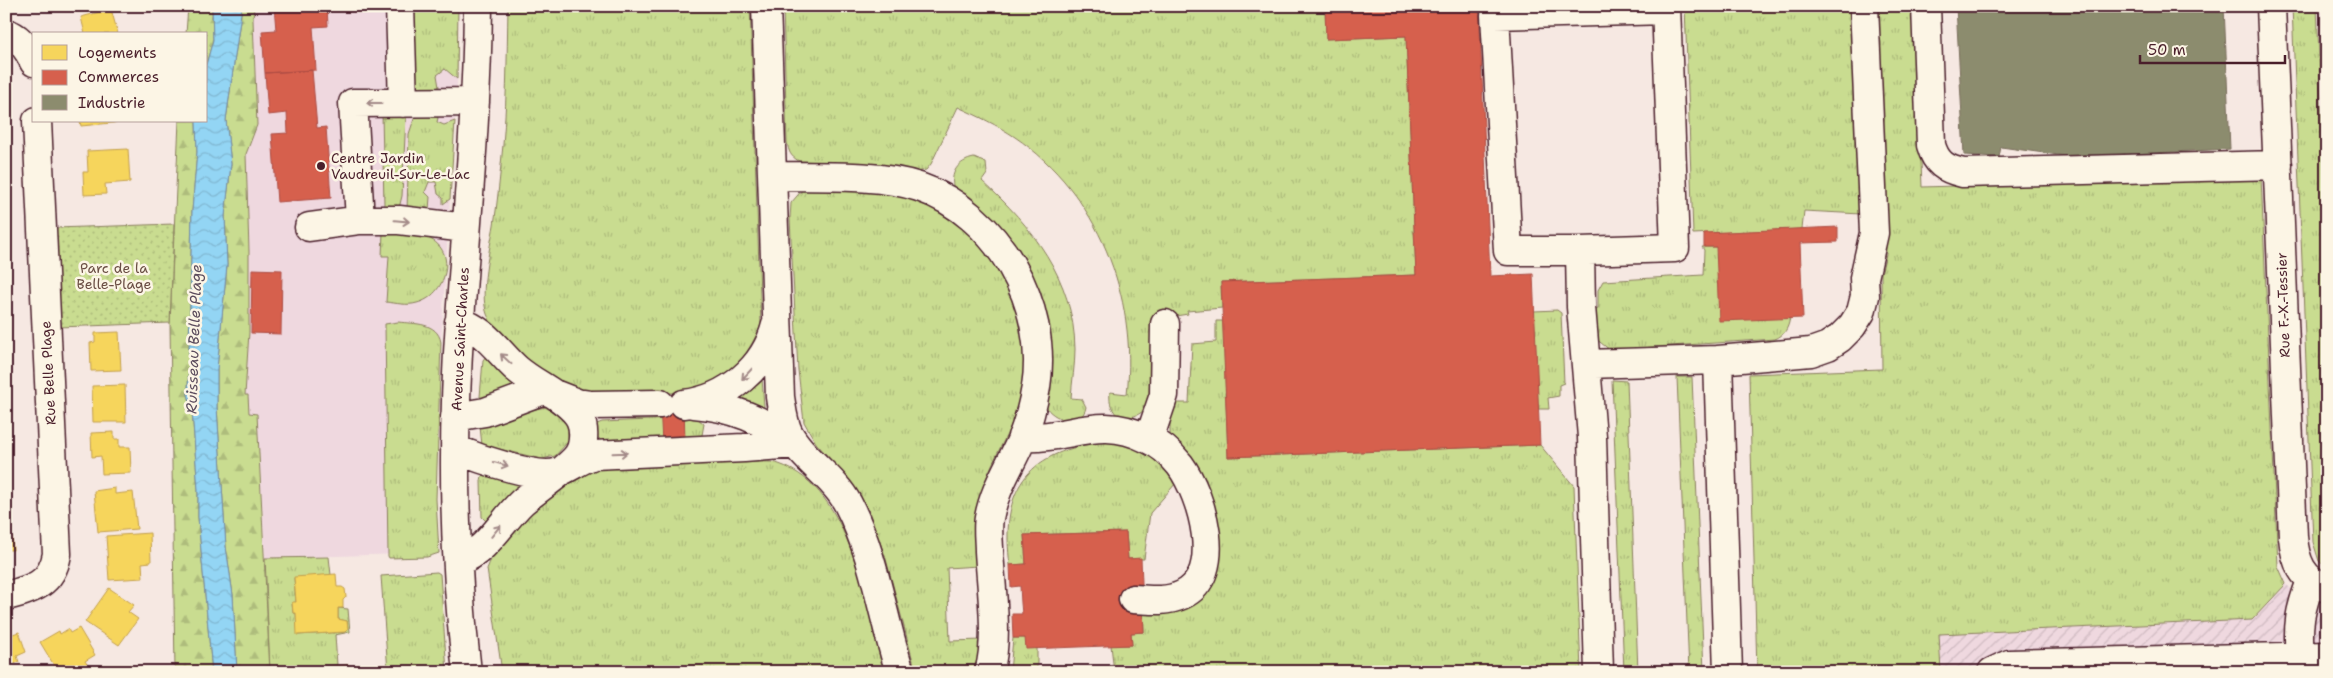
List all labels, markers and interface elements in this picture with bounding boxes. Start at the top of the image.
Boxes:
legend [32,32,208,122]
scale bar [2140,32,2286,64]
text: 50 m [2148,40,2186,60]
text: Logements [78,43,157,63]
text: Commerces [78,67,159,87]
text: Industrie [78,93,145,113]
one-way arrow [366,98,382,108]
place label: Centre Jardin Vaudreuil-Sur-Le-Lac [331,149,470,183]
marker: Centre Jardin Vaudreuil-Sur-Le-Lac [315,160,327,172]
one-way arrow [394,216,410,225]
street label: Rue F.-X.-Tessier [2272,252,2294,358]
park label: Parc de la Belle-Plage [77,259,151,293]
water label: Ruisseau Belle Plage [181,264,207,414]
street label: Avenue Saint-Charles [447,267,473,411]
street label: Rue Belle Plage [36,320,60,426]
one-way arrow [500,353,513,365]
one-way arrow [741,367,753,380]
one-way arrow [612,449,628,458]
one-way arrow [493,460,509,470]
one-way arrow [490,525,501,538]

